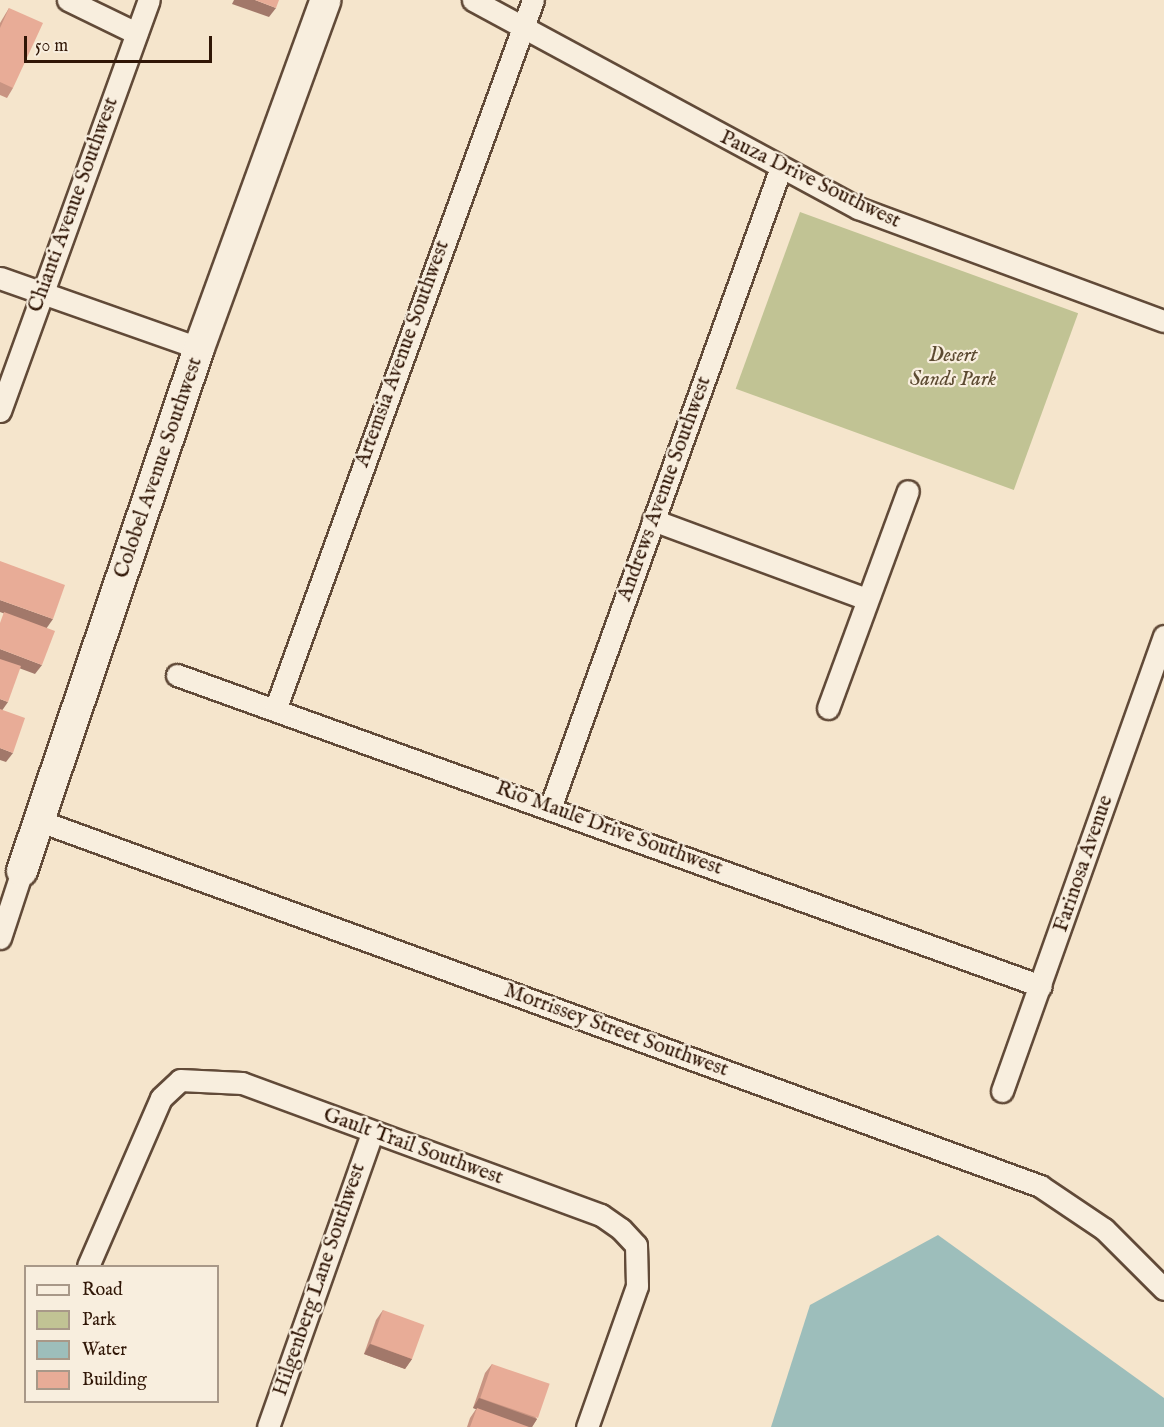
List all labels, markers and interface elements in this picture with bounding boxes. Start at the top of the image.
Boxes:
scale bar [27,24,214,62]
text: 50 m [35,35,68,58]
street label: Chianti Avenue Southwest [23,94,125,316]
street label: Pauza Drive Southwest [716,125,904,235]
street label: Artemsia Avenue Southwest [350,237,456,471]
park label: Desert Sands Park [910,343,996,393]
street label: Colobel Avenue Southwest [109,354,209,582]
street label: Andrews Avenue Southwest [613,373,717,605]
street label: Rio Maule Drive Southwest [492,776,726,882]
street label: Farinosa Avenue [1049,792,1119,936]
street label: Morrissey Street Southwest [500,979,732,1083]
street label: Gault Trail Southwest [320,1103,506,1191]
street label: Hilgenberg Lane Southwest [268,1160,372,1400]
legend [24,1265,219,1403]
text: Road [82,1279,123,1302]
text: Park [82,1309,116,1332]
text: Water [82,1339,127,1362]
text: Building [82,1369,147,1392]

